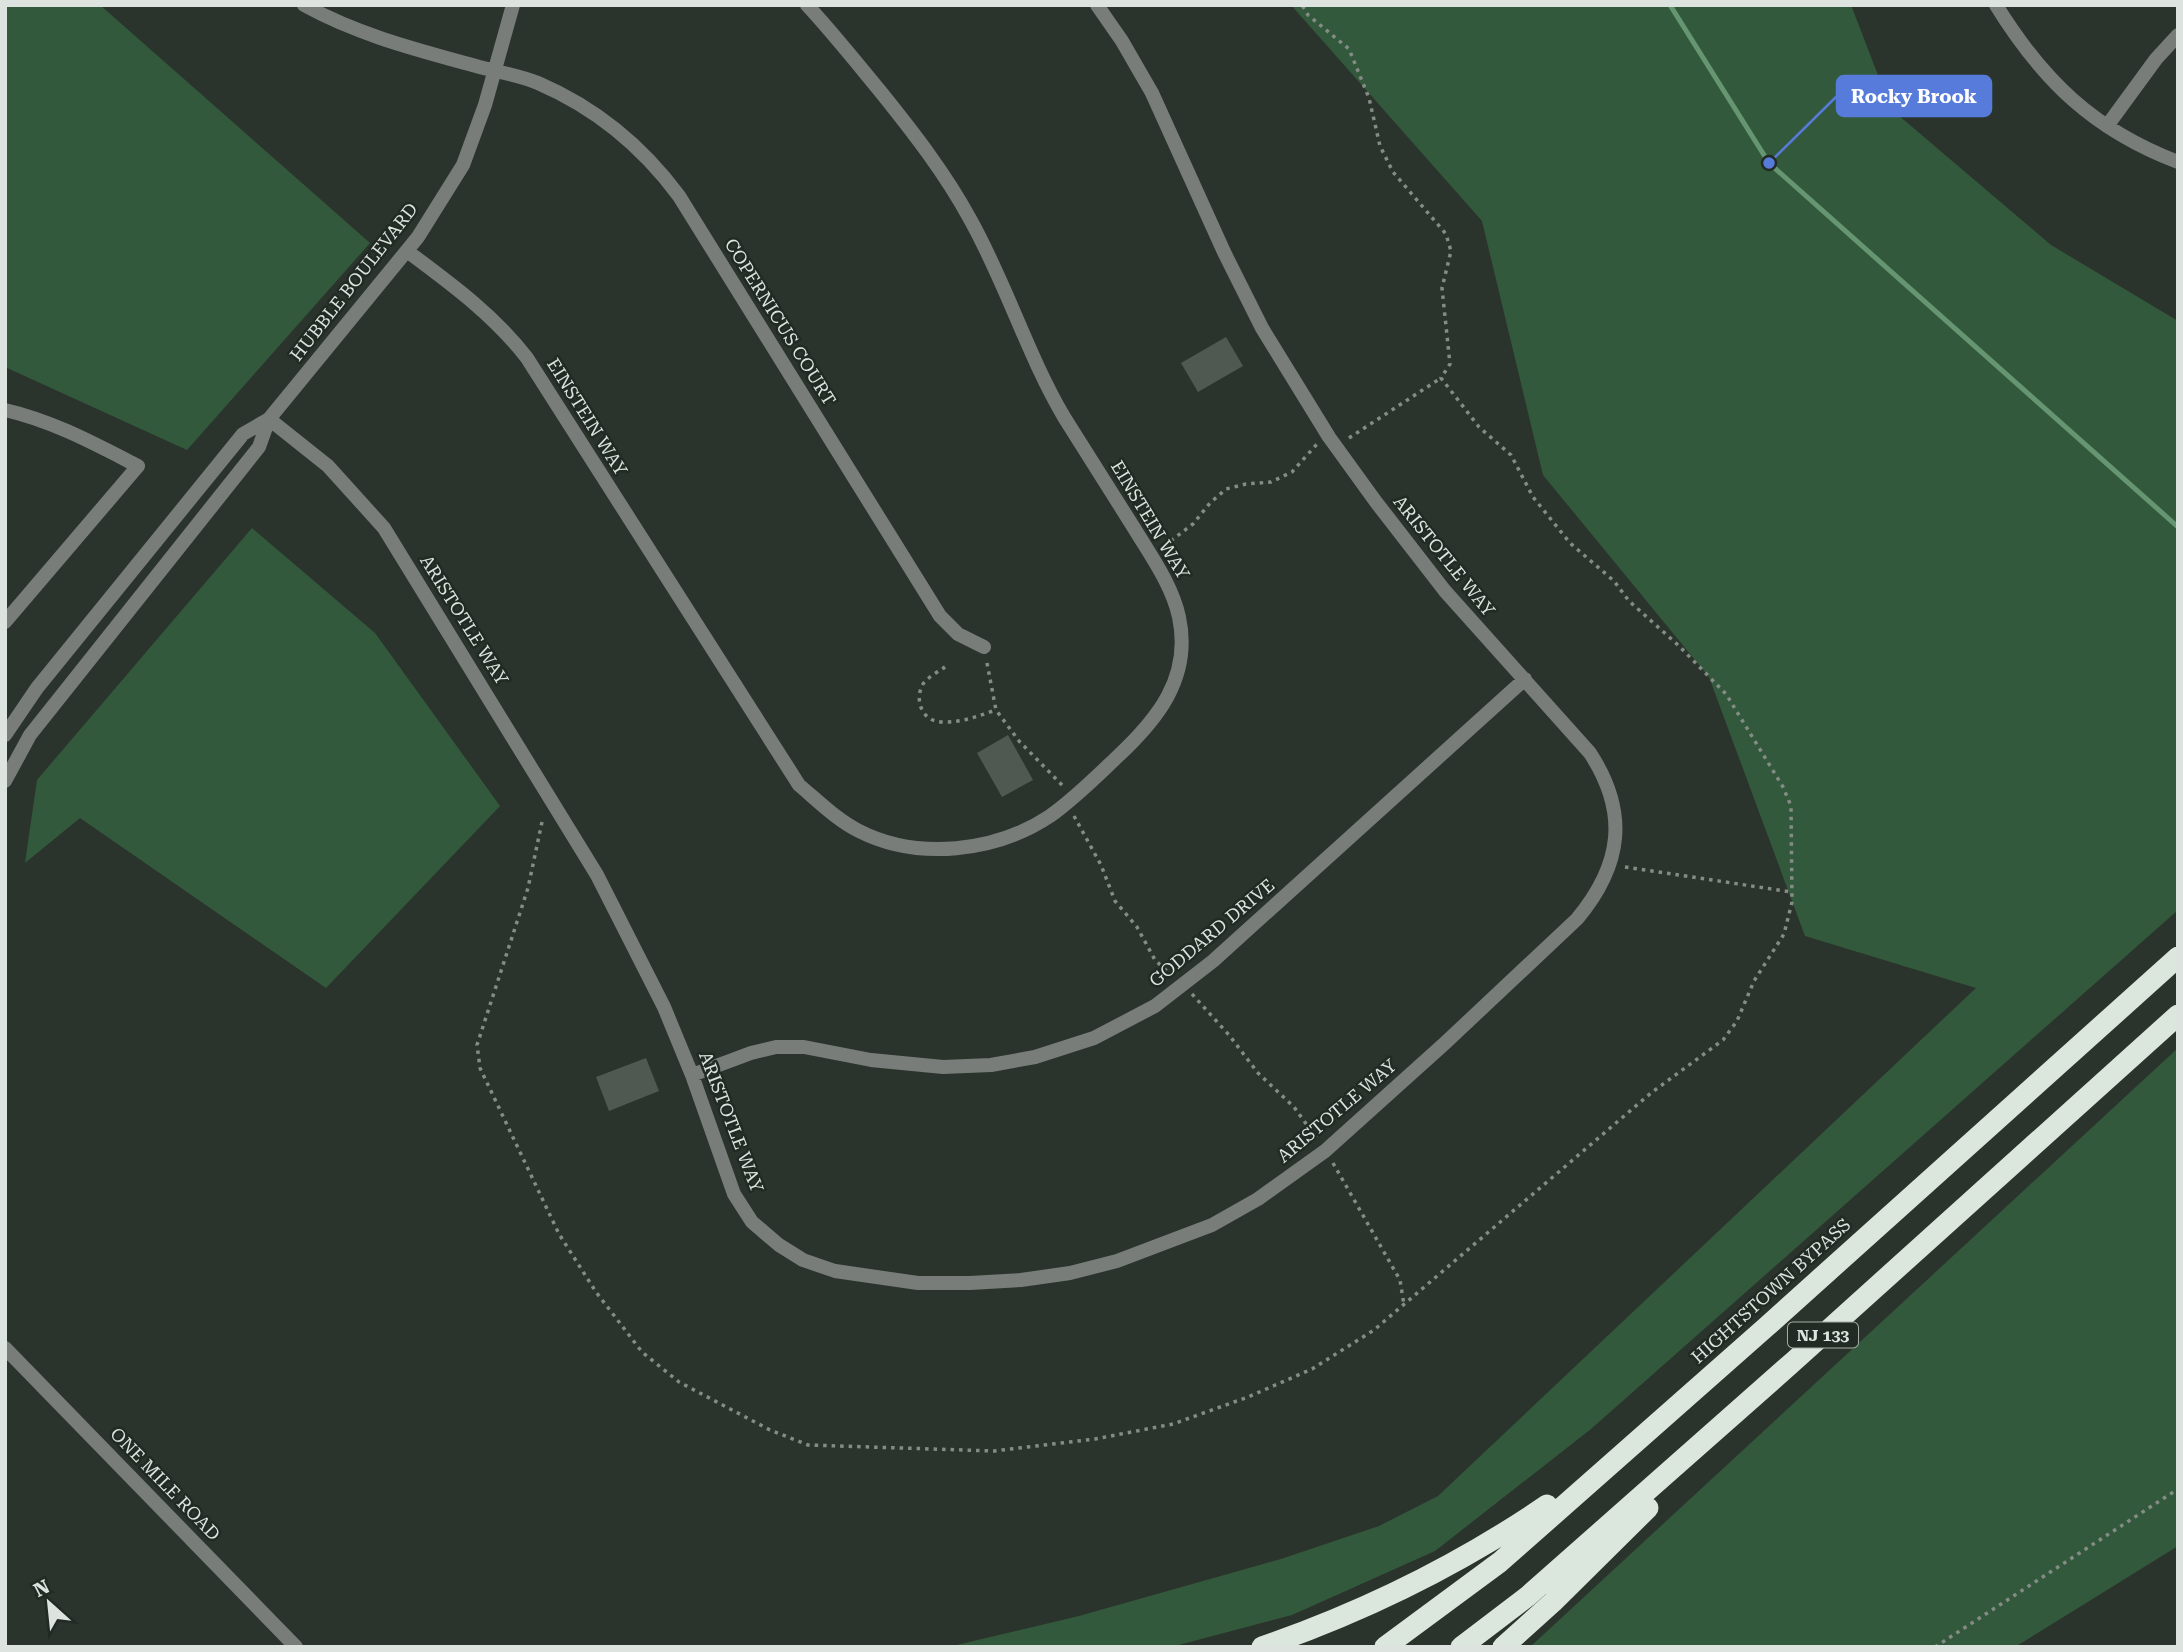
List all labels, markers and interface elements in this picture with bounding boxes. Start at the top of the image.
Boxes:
callout: Rocky Brook [1837,76,1991,116]
text: Rocky Brook [1851,85,1977,108]
street label: HUBBLE BOULEVARD [285,198,422,365]
street label: COPERNICUS COURT [720,234,840,409]
street label: EINSTEIN WAY [543,354,632,480]
street label: EINSTEIN WAY [1107,457,1194,583]
street label: ARISTOTLE WAY [1389,491,1500,621]
street label: ARISTOTLE WAY [416,551,513,689]
street label: GODDARD DRIVE [1145,874,1278,991]
street label: ARISTOTLE WAY [695,1048,768,1196]
street label: ARISTOTLE WAY [1273,1054,1401,1167]
street label: HIGHTSTOWN BYPASS [1687,1214,1854,1367]
road number: NJ 133 [1788,1322,1858,1348]
street label: ONE MILE ROAD [106,1423,225,1545]
north arrow [14,1568,84,1638]
text: N [30,1575,54,1602]

